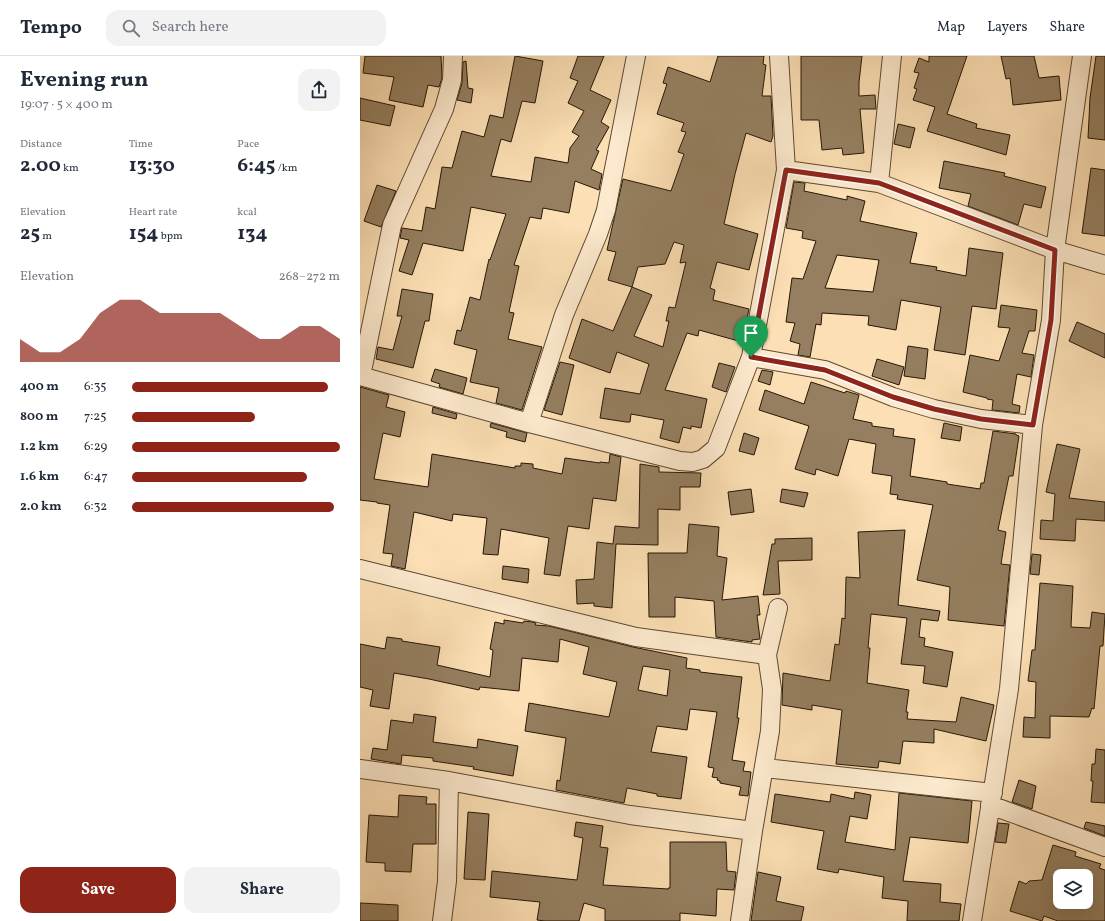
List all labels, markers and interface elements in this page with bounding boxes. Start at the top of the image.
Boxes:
search box [106,10,386,46]
text: Tempo [20,15,82,41]
icon: search [120,17,142,39]
text: Search here [152,17,229,38]
text: Map [937,18,965,37]
text: Layers [987,18,1027,37]
text: Share [1049,18,1085,37]
text: Evening run [20,65,149,96]
button: share [298,69,340,111]
text: 19:07 · 5 × 400 m [20,96,113,114]
text: Distance [20,137,62,152]
text: Time [129,137,153,152]
text: Pace [237,137,259,152]
text: 2.00 [20,152,61,180]
text: 13:30 [129,152,175,180]
text: 6:45 [237,152,275,180]
text: km [61,161,79,176]
text: /km [275,161,297,176]
text: Elevation [20,205,66,220]
text: Heart rate [129,205,177,220]
text: kcal [237,205,257,220]
text: 25 [20,220,40,248]
text: 154 [129,220,158,248]
text: 134 [237,220,268,248]
text: m [40,229,52,244]
text: bpm [158,229,183,244]
text: Elevation [20,268,74,286]
text: 268–272 m [279,268,340,286]
pin [734,316,768,357]
icon: arrive [740,322,762,344]
text: 400 m [20,378,59,396]
text: 6:35 [84,378,107,396]
text: 800 m [20,408,58,426]
text: 7:25 [84,408,107,426]
text: 1.2 km [20,438,59,456]
text: 6:29 [84,438,107,456]
text: 1.6 km [20,468,59,486]
text: 6:47 [84,468,108,486]
text: 2.0 km [20,498,62,516]
text: 6:32 [84,498,107,516]
button: Save [20,867,176,913]
button: Share [184,867,340,913]
map controls [1053,869,1093,909]
button: layers [1053,869,1093,909]

